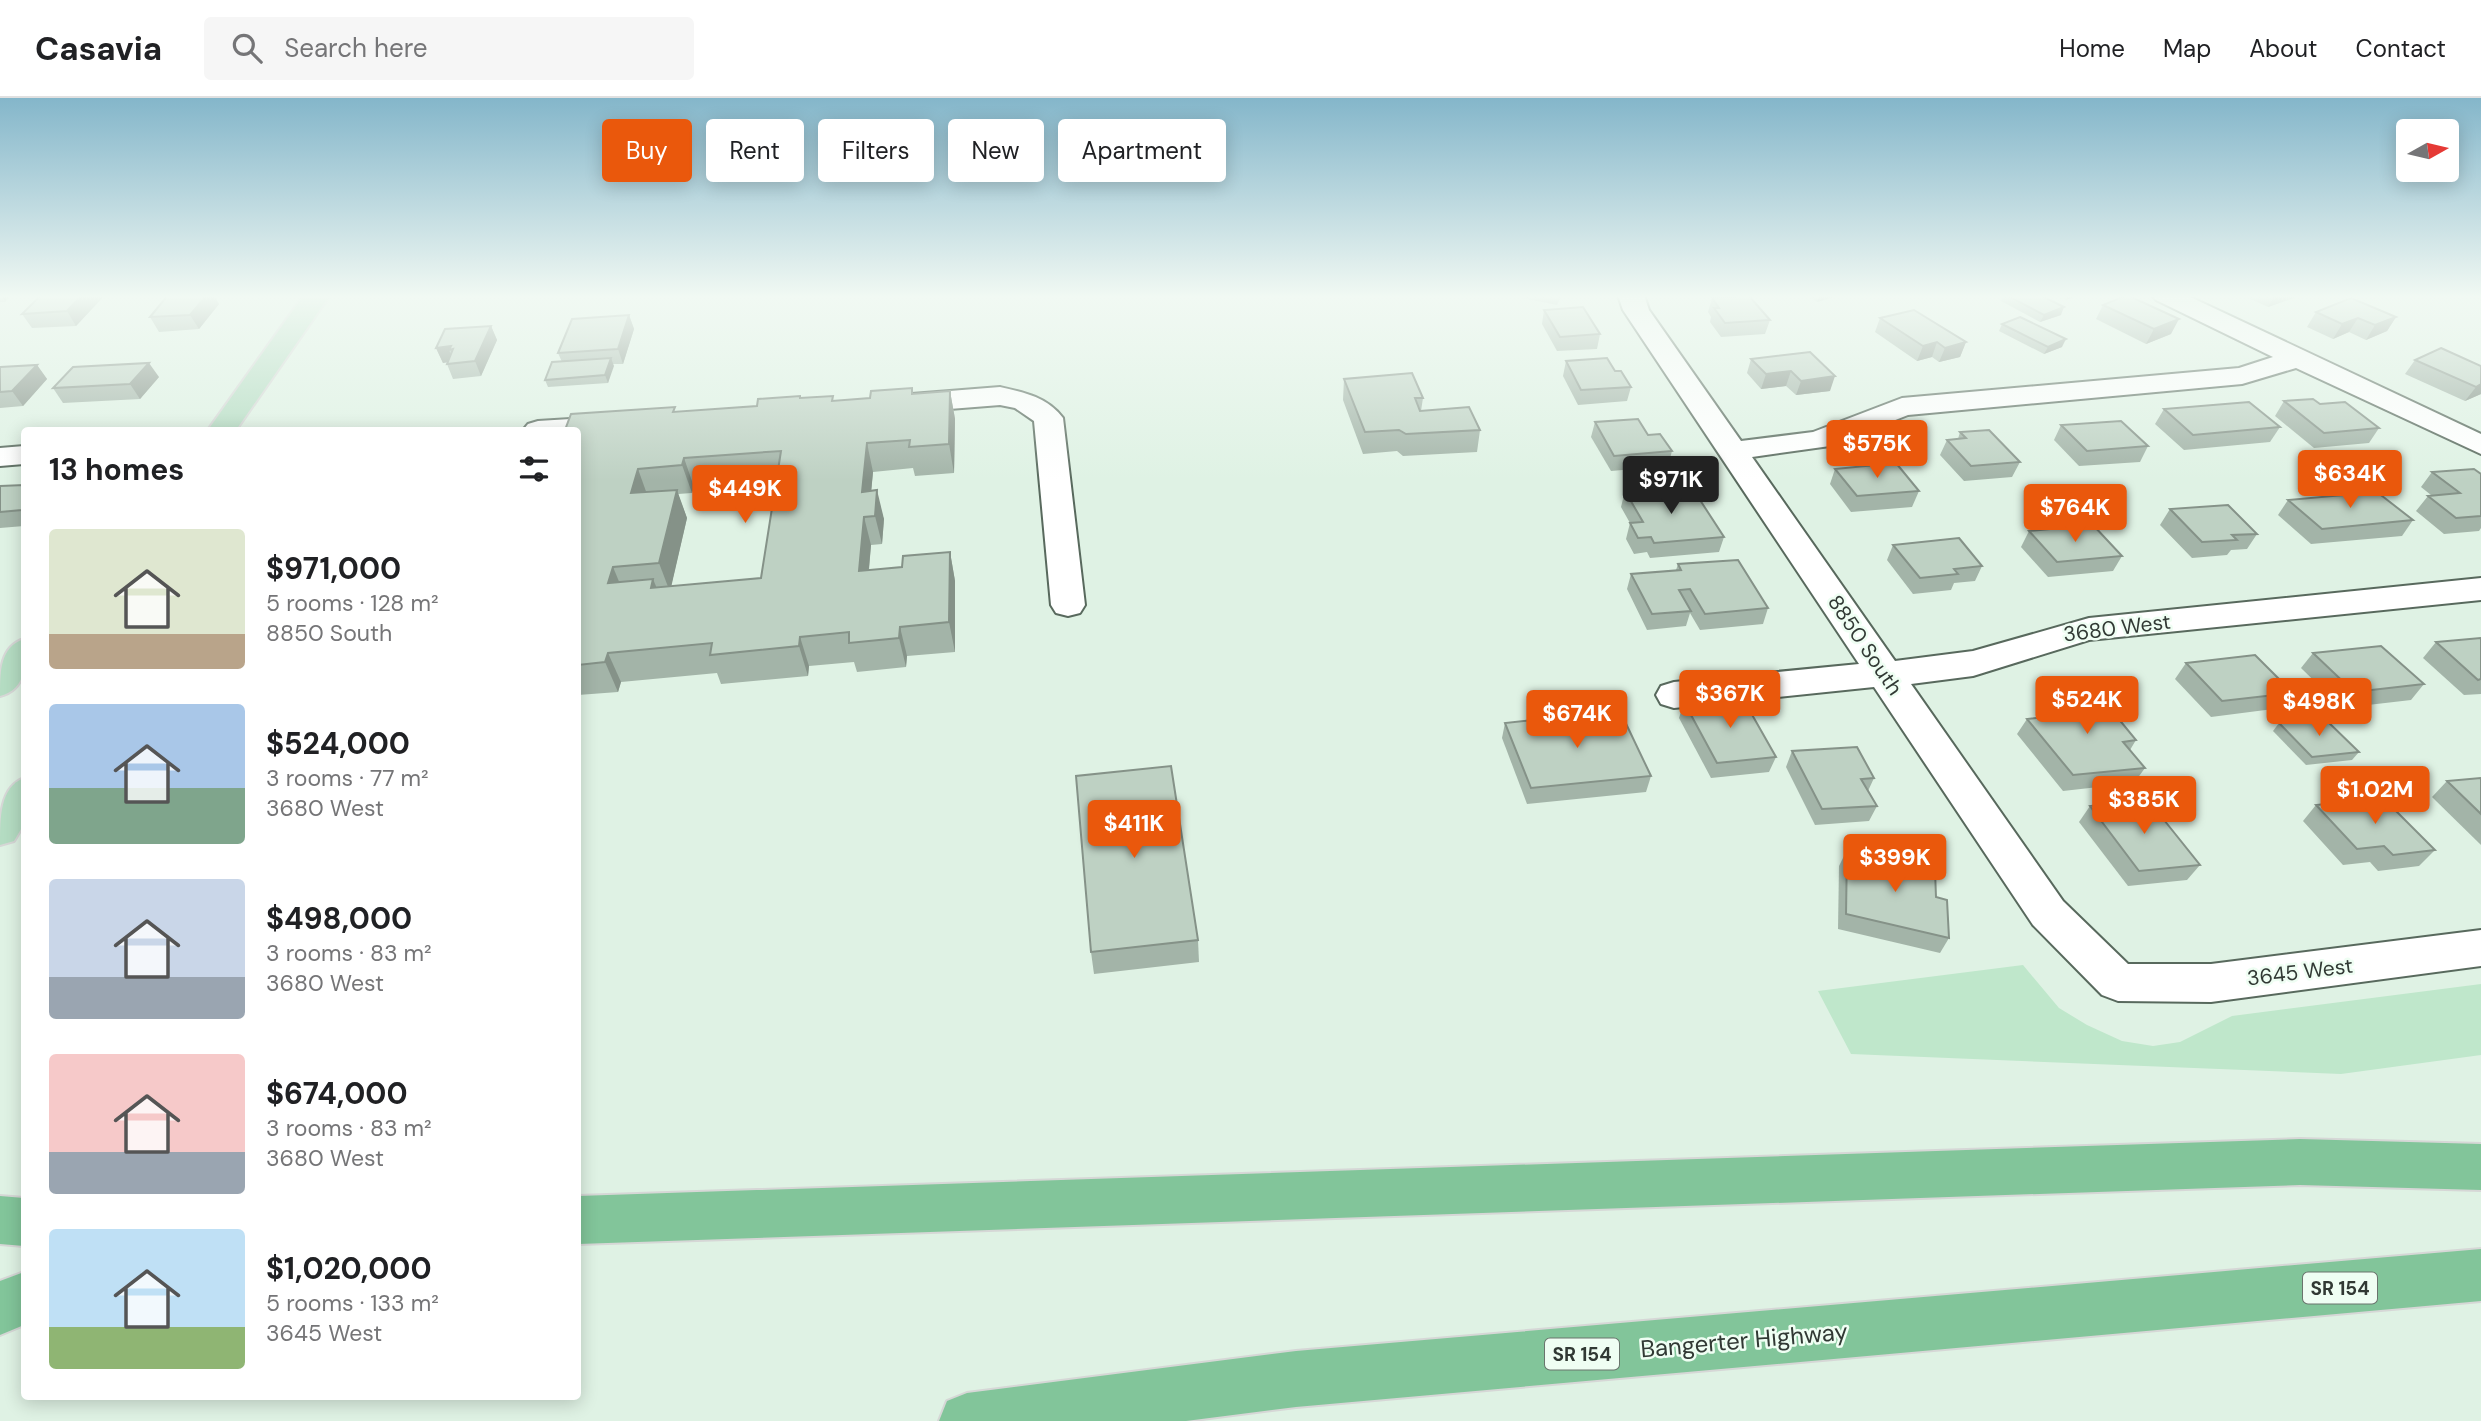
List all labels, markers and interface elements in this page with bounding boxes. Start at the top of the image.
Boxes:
search box [204,17,694,80]
text: Casavia [35,27,162,70]
icon: search [228,29,266,67]
text: Search here [284,31,428,65]
text: Home [2059,33,2125,64]
text: Map [2163,33,2211,64]
text: About [2249,33,2318,64]
text: Contact [2356,33,2446,64]
chip: Buy [602,119,692,182]
chip: Rent [706,119,804,182]
chip: Filters [818,119,934,182]
chip: New [948,119,1044,182]
chip: Apartment [1058,119,1226,182]
north arrow [2396,119,2459,182]
map controls [2396,119,2459,182]
pin: $575K [1828,420,1926,480]
text: $575K [1842,428,1912,458]
text: 13 homes [49,450,184,489]
icon: filters [515,450,553,488]
pin: $634K [2301,450,2399,510]
pin: $971K [1622,456,1720,516]
text: $634K [2314,458,2386,488]
text: $971K [1639,464,1703,494]
pin: $449K [696,466,794,525]
text: $449K [708,473,782,503]
pin: $764K [2026,484,2124,544]
text: $764K [2040,492,2110,522]
text: $971,000 [266,549,401,588]
icon: home [105,557,189,641]
text: 5 rooms · 128 m² [266,588,439,618]
street label: 8850 South [1821,589,1909,701]
street label: 3680 West [2062,608,2172,648]
text: 8850 South [266,618,392,648]
pin: $367K [1681,670,1779,730]
pin: $524K [2038,676,2136,736]
text: $367K [1695,678,1765,708]
pin: $498K [2270,678,2368,738]
text: $524K [2051,684,2123,714]
text: $498K [2283,686,2355,716]
pin: $674K [1528,690,1626,750]
text: $674K [1542,698,1612,728]
text: $524,000 [266,724,410,763]
icon: home [105,732,189,816]
text: 3 rooms · 77 m² [266,763,429,793]
pin: $1.02M [2318,766,2432,826]
text: $1.02M [2337,774,2413,804]
pin: $385K [2095,776,2193,836]
text: $385K [2108,784,2180,814]
text: 3680 West [266,793,384,823]
pin: $411K [1085,800,1183,860]
text: $411K [1104,808,1164,838]
pin: $399K [1846,834,1944,894]
text: $399K [1859,842,1931,872]
text: $498,000 [266,899,412,938]
icon: home [105,907,189,991]
text: 3 rooms · 83 m² [266,938,432,968]
street label: 3645 West [2246,952,2354,992]
text: 3680 West [266,968,384,998]
text: $674,000 [266,1074,408,1113]
icon: home [105,1082,189,1166]
text: 3 rooms · 83 m² [266,1113,432,1143]
text: 3680 West [266,1143,384,1173]
text: $1,020,000 [266,1249,432,1288]
icon: home [105,1257,189,1341]
road number: SR 154 [2303,1272,2377,1304]
text: 5 rooms · 133 m² [266,1288,439,1318]
street label: Bangerter Highway [1639,1315,1849,1365]
text: 3645 West [266,1318,382,1348]
road number: SR 154 [1545,1338,1619,1370]

